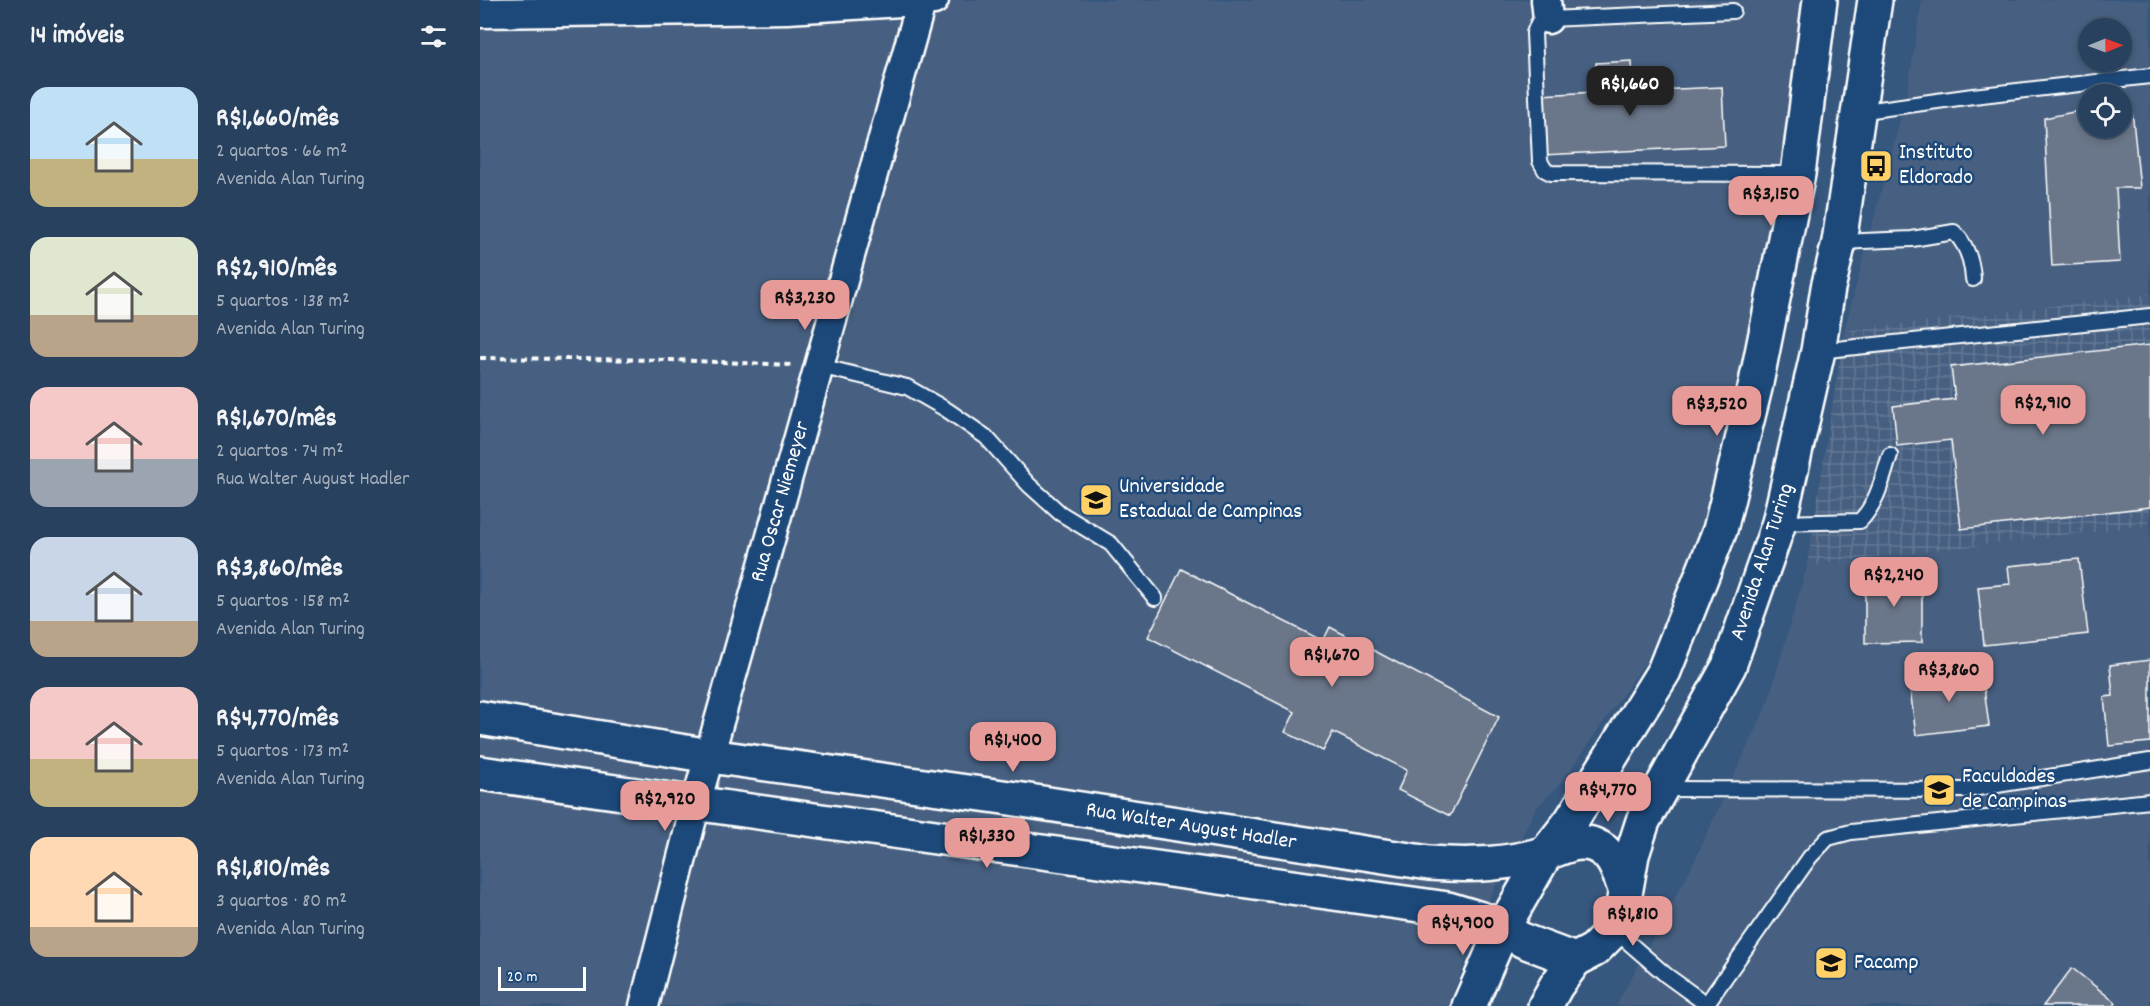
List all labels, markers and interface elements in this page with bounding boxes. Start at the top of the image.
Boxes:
text: 14 imóveis [30,18,125,55]
north arrow [2078,18,2132,72]
map controls [2078,18,2132,138]
icon: filters [417,20,450,53]
pin: R$1,660 [1575,66,1685,117]
text: R$1,660 [1601,71,1659,99]
button: locate [2078,84,2132,138]
text: R$1,660/mês [216,101,340,138]
icon: home [78,111,150,183]
text: 2 quartos · 66 m² [216,138,347,166]
place label: Instituto Eldorado [1899,138,1973,194]
bus stop icon: Instituto Eldorado [1858,148,1894,184]
text: Avenida Alan Turing [216,166,365,194]
pin: R$3,150 [1716,176,1826,227]
text: R$3,150 [1742,181,1800,209]
text: R$2,910/mês [216,251,337,288]
icon: home [78,261,150,333]
pin: R$3,230 [750,280,860,331]
text: R$3,230 [774,285,836,313]
text: 5 quartos · 138 m² [216,288,349,316]
text: Avenida Alan Turing [216,316,365,344]
pin: R$2,910 [1988,385,2098,436]
pin: R$3,520 [1662,386,1772,437]
text: R$2,910 [2015,390,2071,418]
text: R$3,520 [1686,391,1748,419]
text: R$1,670/mês [216,401,337,438]
icon: home [78,411,150,483]
street label: Rua Oscar Niemeyer [743,417,819,586]
text: 2 quartos · 74 m² [216,438,344,466]
text: Rua Walter August Hadler [216,466,409,494]
place label: Universidade Estadual de Campinas [1119,472,1302,528]
street label: Avenida Alan Turing [1723,479,1803,645]
school or university icon: Universidade Estadual de Campinas [1078,482,1114,518]
text: R$3,860/mês [216,551,343,588]
pin: R$2,240 [1839,557,1949,608]
icon: home [78,561,150,633]
text: R$2,240 [1864,562,1924,590]
text: 5 quartos · 158 m² [216,588,350,616]
text: Avenida Alan Turing [216,616,365,644]
pin: R$1,670 [1277,637,1387,688]
text: R$1,670 [1304,642,1360,670]
pin: R$3,860 [1894,652,2004,703]
text: R$3,860 [1918,657,1980,685]
text: R$4,770/mês [216,701,339,738]
icon: home [78,711,150,783]
pin: R$1,400 [958,722,1068,773]
text: R$1,400 [984,727,1042,755]
text: 5 quartos · 173 m² [216,738,349,766]
place label: Faculdades de Campinas [1962,762,2067,818]
text: Avenida Alan Turing [216,766,365,794]
pin: R$4,770 [1553,772,1663,823]
school or university icon: Faculdades de Campinas [1921,772,1957,808]
text: R$4,770 [1579,777,1637,805]
pin: R$2,920 [610,781,720,832]
text: R$2,920 [634,786,696,814]
street label: Rua Walter August Hadler [1084,795,1299,859]
pin: R$1,330 [932,818,1042,869]
text: R$1,330 [959,823,1015,851]
text: R$1,810/mês [216,851,330,888]
icon: home [78,861,150,933]
text: 3 quartos · 80 m² [216,888,347,916]
pin: R$1,810 [1578,896,1688,947]
text: R$1,810 [1607,901,1659,929]
pin: R$4,900 [1408,905,1518,956]
text: R$4,900 [1432,910,1494,938]
text: Avenida Alan Turing [216,916,365,944]
school or university icon: Facamp [1813,945,1849,981]
place label: Facamp [1854,948,1919,979]
scale bar [498,964,586,992]
text: 20 m [507,966,537,989]

